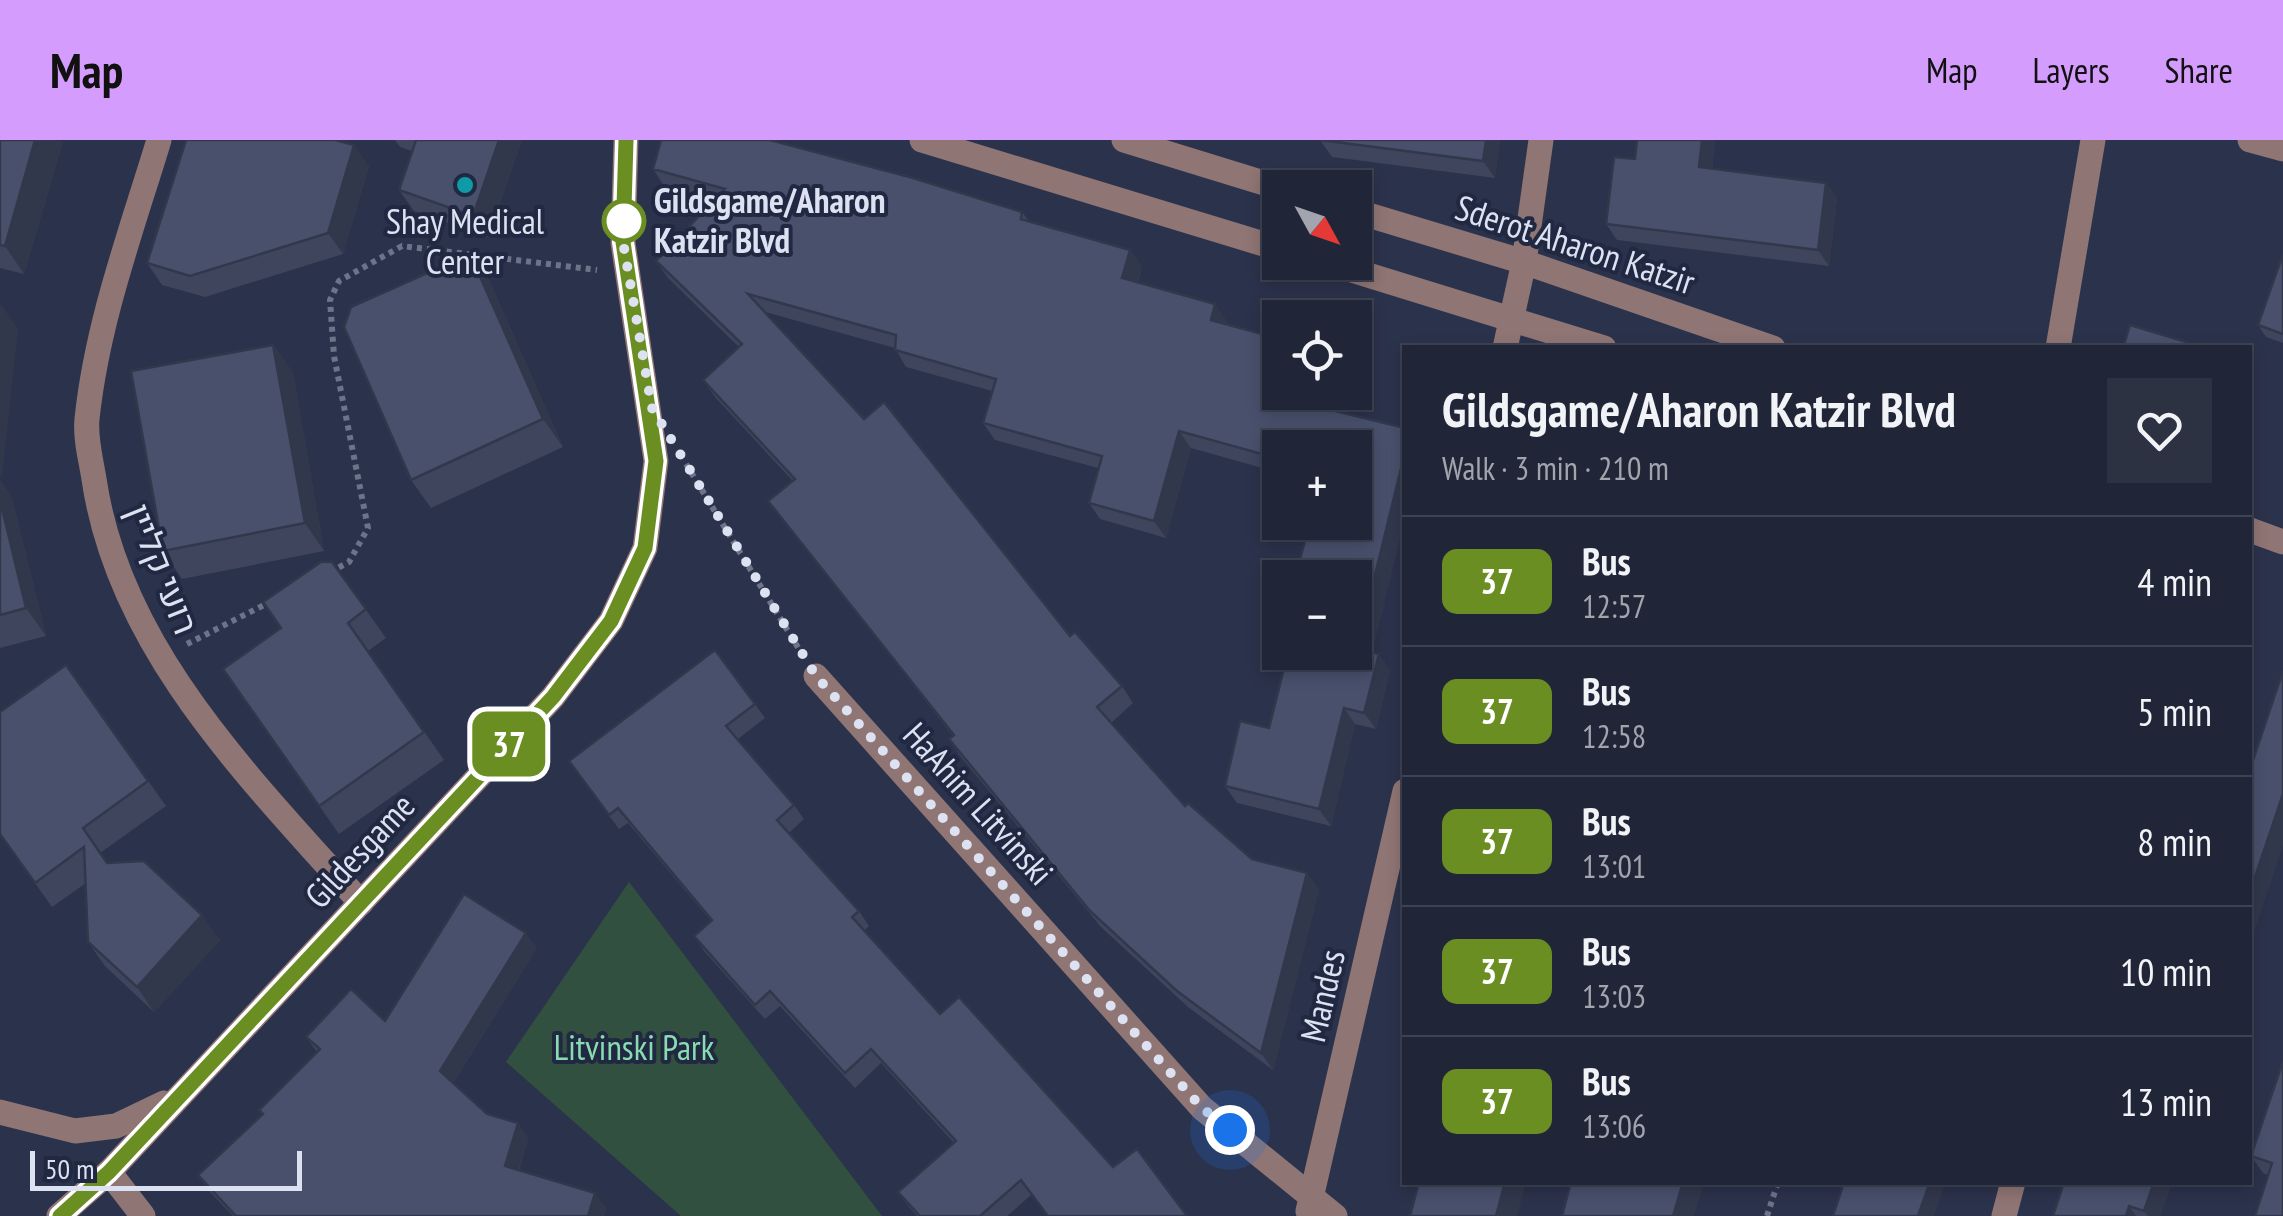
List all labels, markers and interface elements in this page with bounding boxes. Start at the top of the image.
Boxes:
text: Map [50,39,123,101]
text: Map [1926,47,1977,93]
text: Layers [2032,47,2110,93]
text: Share [2165,47,2233,93]
north arrow [1262,170,1372,280]
map controls [1262,170,1372,670]
marker: Shay Medical Center [454,174,476,196]
place label: Gildsgame/Aharon Katzir Blvd [654,177,885,263]
street label: Sderot Aharon Katzir [1450,184,1701,304]
place label: Shay Medical Center [386,198,544,284]
marker: Gildsgame/Aharon Katzir Blvd [603,200,645,242]
button: locate [1262,300,1372,410]
text: Gildsgame/Aharon Katzir Blvd [1442,378,1956,440]
button: heart [2107,378,2212,483]
button: + [1262,430,1372,540]
text: Walk · 3 min · 210 m [1442,447,1669,489]
street label: רועי קליין [116,497,210,641]
text: Bus [1582,536,1631,585]
text: 4 min [2137,557,2212,606]
text: 37 [1480,558,1514,604]
button: − [1262,560,1372,670]
text: 12:57 [1582,585,1646,627]
text: Bus [1582,666,1631,715]
text: 5 min [2137,687,2212,736]
text: 37 [1480,688,1514,734]
line badge: 37 [464,712,554,776]
street label: HaAhim Litvinski [894,712,1064,894]
text: 12:58 [1582,715,1646,757]
text: 37 [492,721,526,767]
street label: Gildesgame [294,783,424,917]
text: Bus [1582,796,1631,845]
text: 8 min [2137,817,2212,866]
text: 37 [1480,818,1514,864]
text: 13:01 [1582,845,1646,887]
text: Bus [1582,926,1631,975]
street label: Mandes [1289,945,1355,1046]
text: 10 min [2120,947,2212,996]
text: 37 [1480,948,1514,994]
text: 13:03 [1582,975,1646,1017]
park label: Litvinski Park [554,1024,715,1070]
text: Bus [1582,1056,1631,1105]
text: 13 min [2120,1077,2212,1126]
text: 37 [1480,1078,1514,1124]
your location [1205,1105,1255,1155]
text: 13:06 [1582,1105,1646,1147]
scale bar [30,1146,302,1190]
text: 50 m [45,1150,94,1187]

